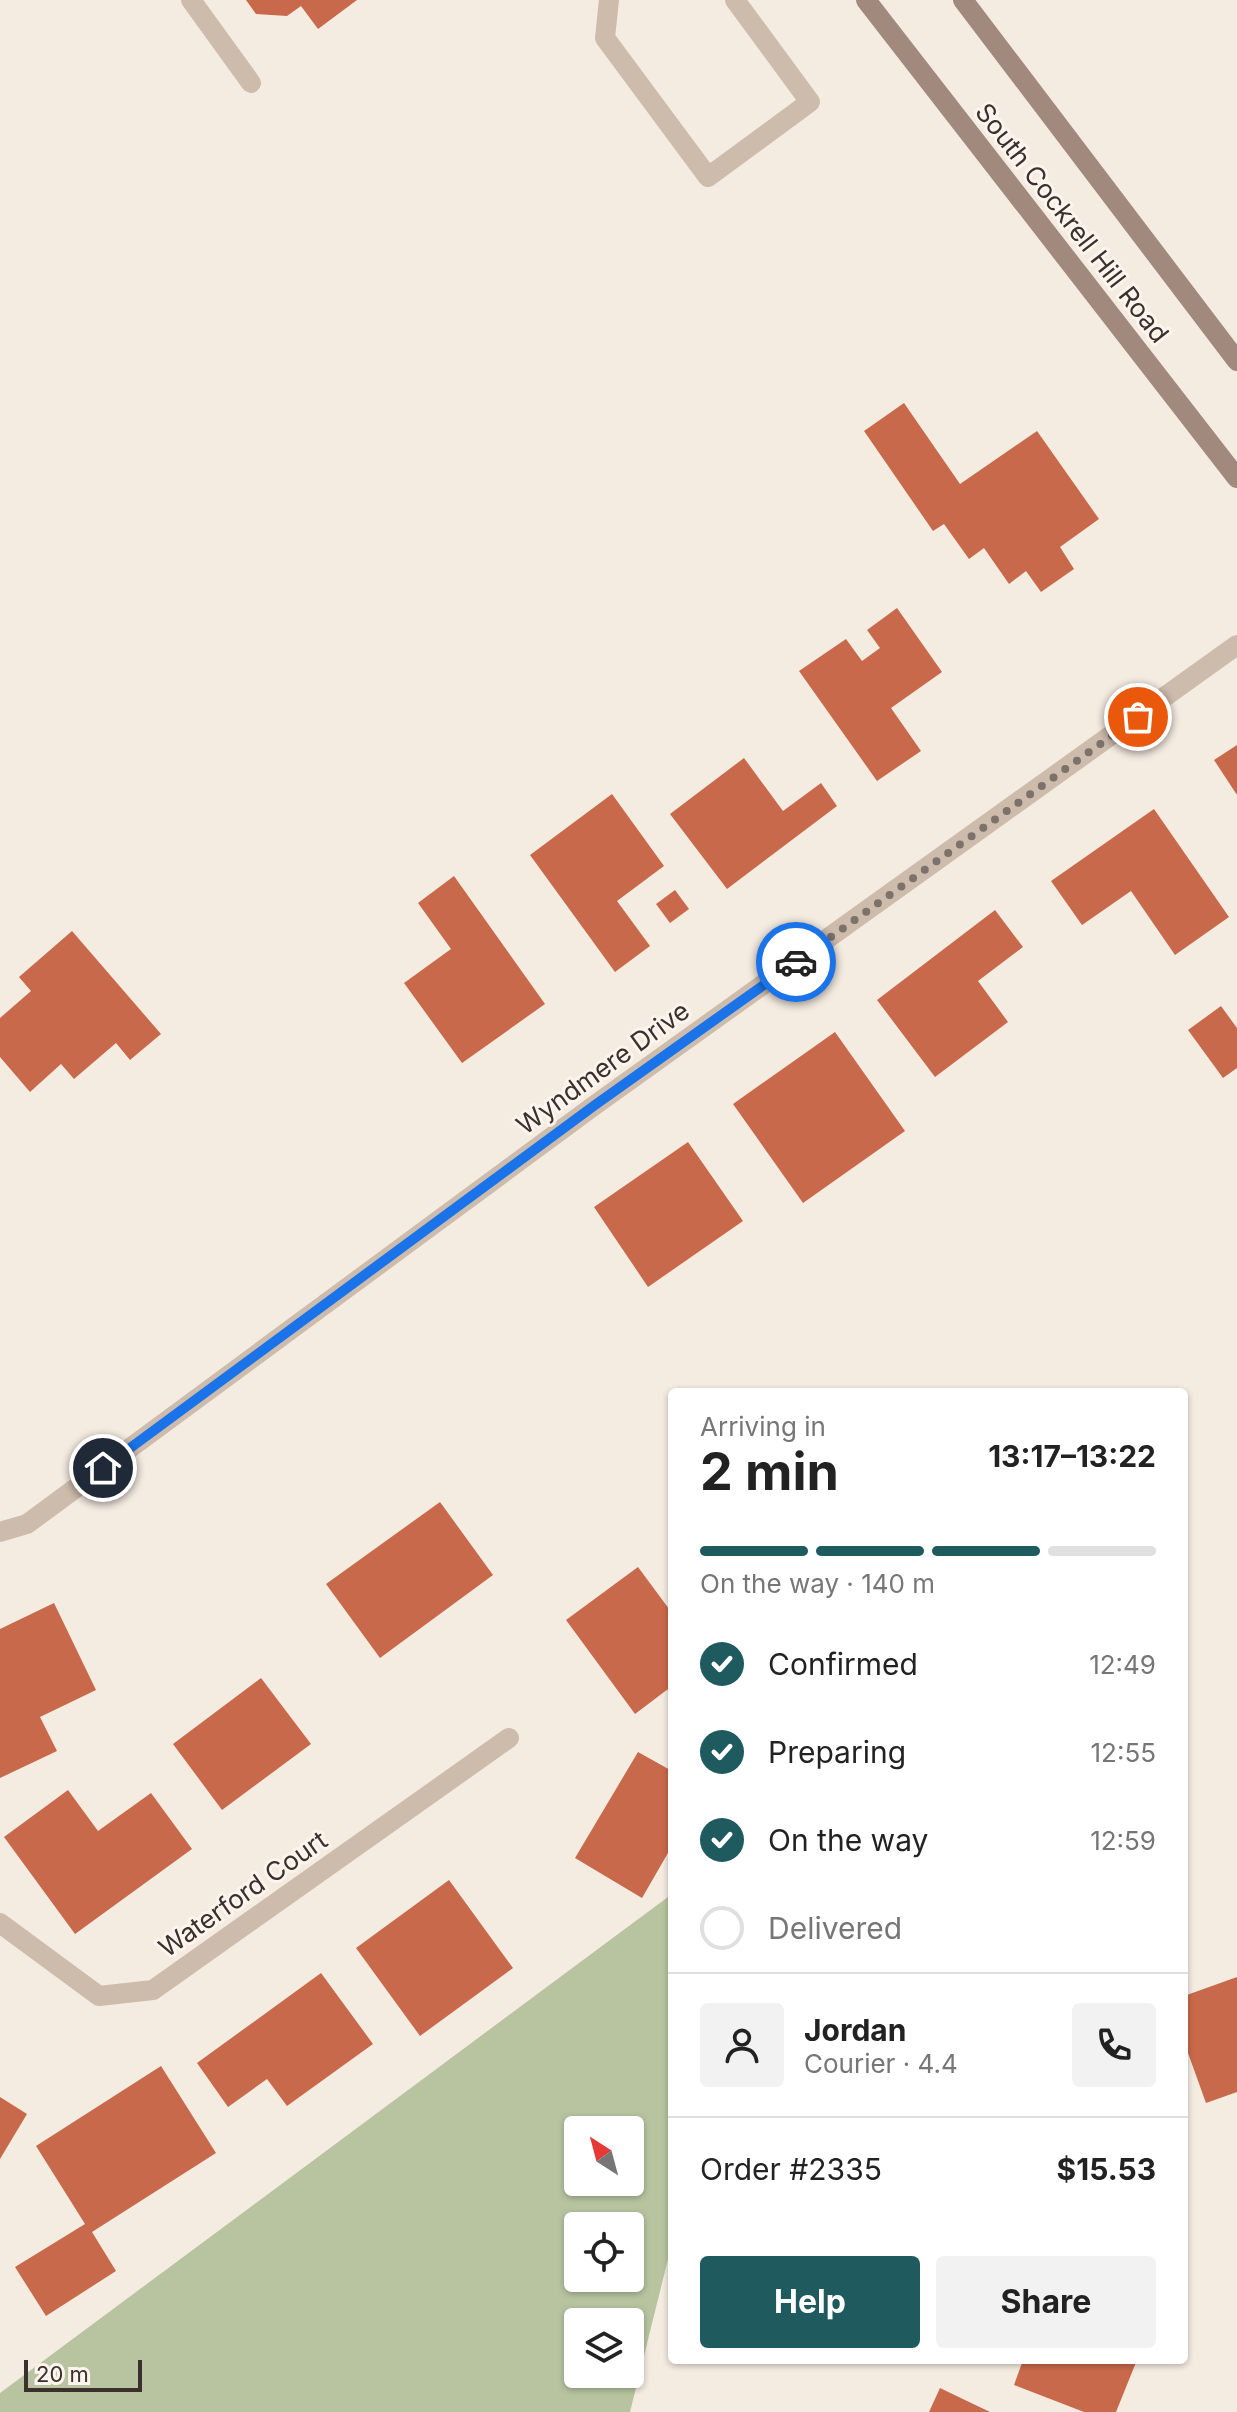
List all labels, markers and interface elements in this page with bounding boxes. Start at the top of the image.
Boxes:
street label: South Cockrell Hill Road [969,97,1175,349]
pin [1104,683,1172,751]
icon: bag [1116,695,1160,739]
courier [756,922,836,1002]
icon: car [774,940,818,984]
street label: Wyndmere Drive [510,995,695,1141]
text: Arriving in [700,1411,826,1442]
pin [69,1434,137,1502]
text: 13:17–13:22 [988,1438,1156,1474]
text: 2 min [700,1440,839,1503]
icon: home [81,1446,125,1490]
text: On the way · 140 m [700,1568,935,1599]
icon: check [700,1642,744,1686]
text: Confirmed [768,1646,918,1682]
text: 12:49 [1089,1649,1156,1680]
icon: check [700,1730,744,1774]
text: Preparing [768,1734,906,1770]
text: 12:55 [1090,1737,1156,1768]
icon: check [700,1818,744,1862]
text: On the way [768,1822,928,1858]
street label: Waterford Court [153,1824,333,1963]
text: 12:59 [1090,1825,1156,1856]
text: Delivered [768,1910,902,1946]
button: person [700,2003,784,2087]
button: phone [1072,2003,1156,2087]
text: Jordan [804,2012,906,2048]
text: Courier · 4.4 [804,2048,958,2079]
north arrow [564,2116,644,2196]
map controls [564,2116,644,2388]
text: Order #2335 [700,2151,882,2187]
text: $15.53 [1057,2151,1156,2187]
button: locate [564,2212,644,2292]
button: Help [700,2256,920,2348]
button: Share [936,2256,1156,2348]
button: layers [564,2308,644,2388]
scale bar [24,2356,142,2392]
text: 20 m [36,2361,89,2387]

